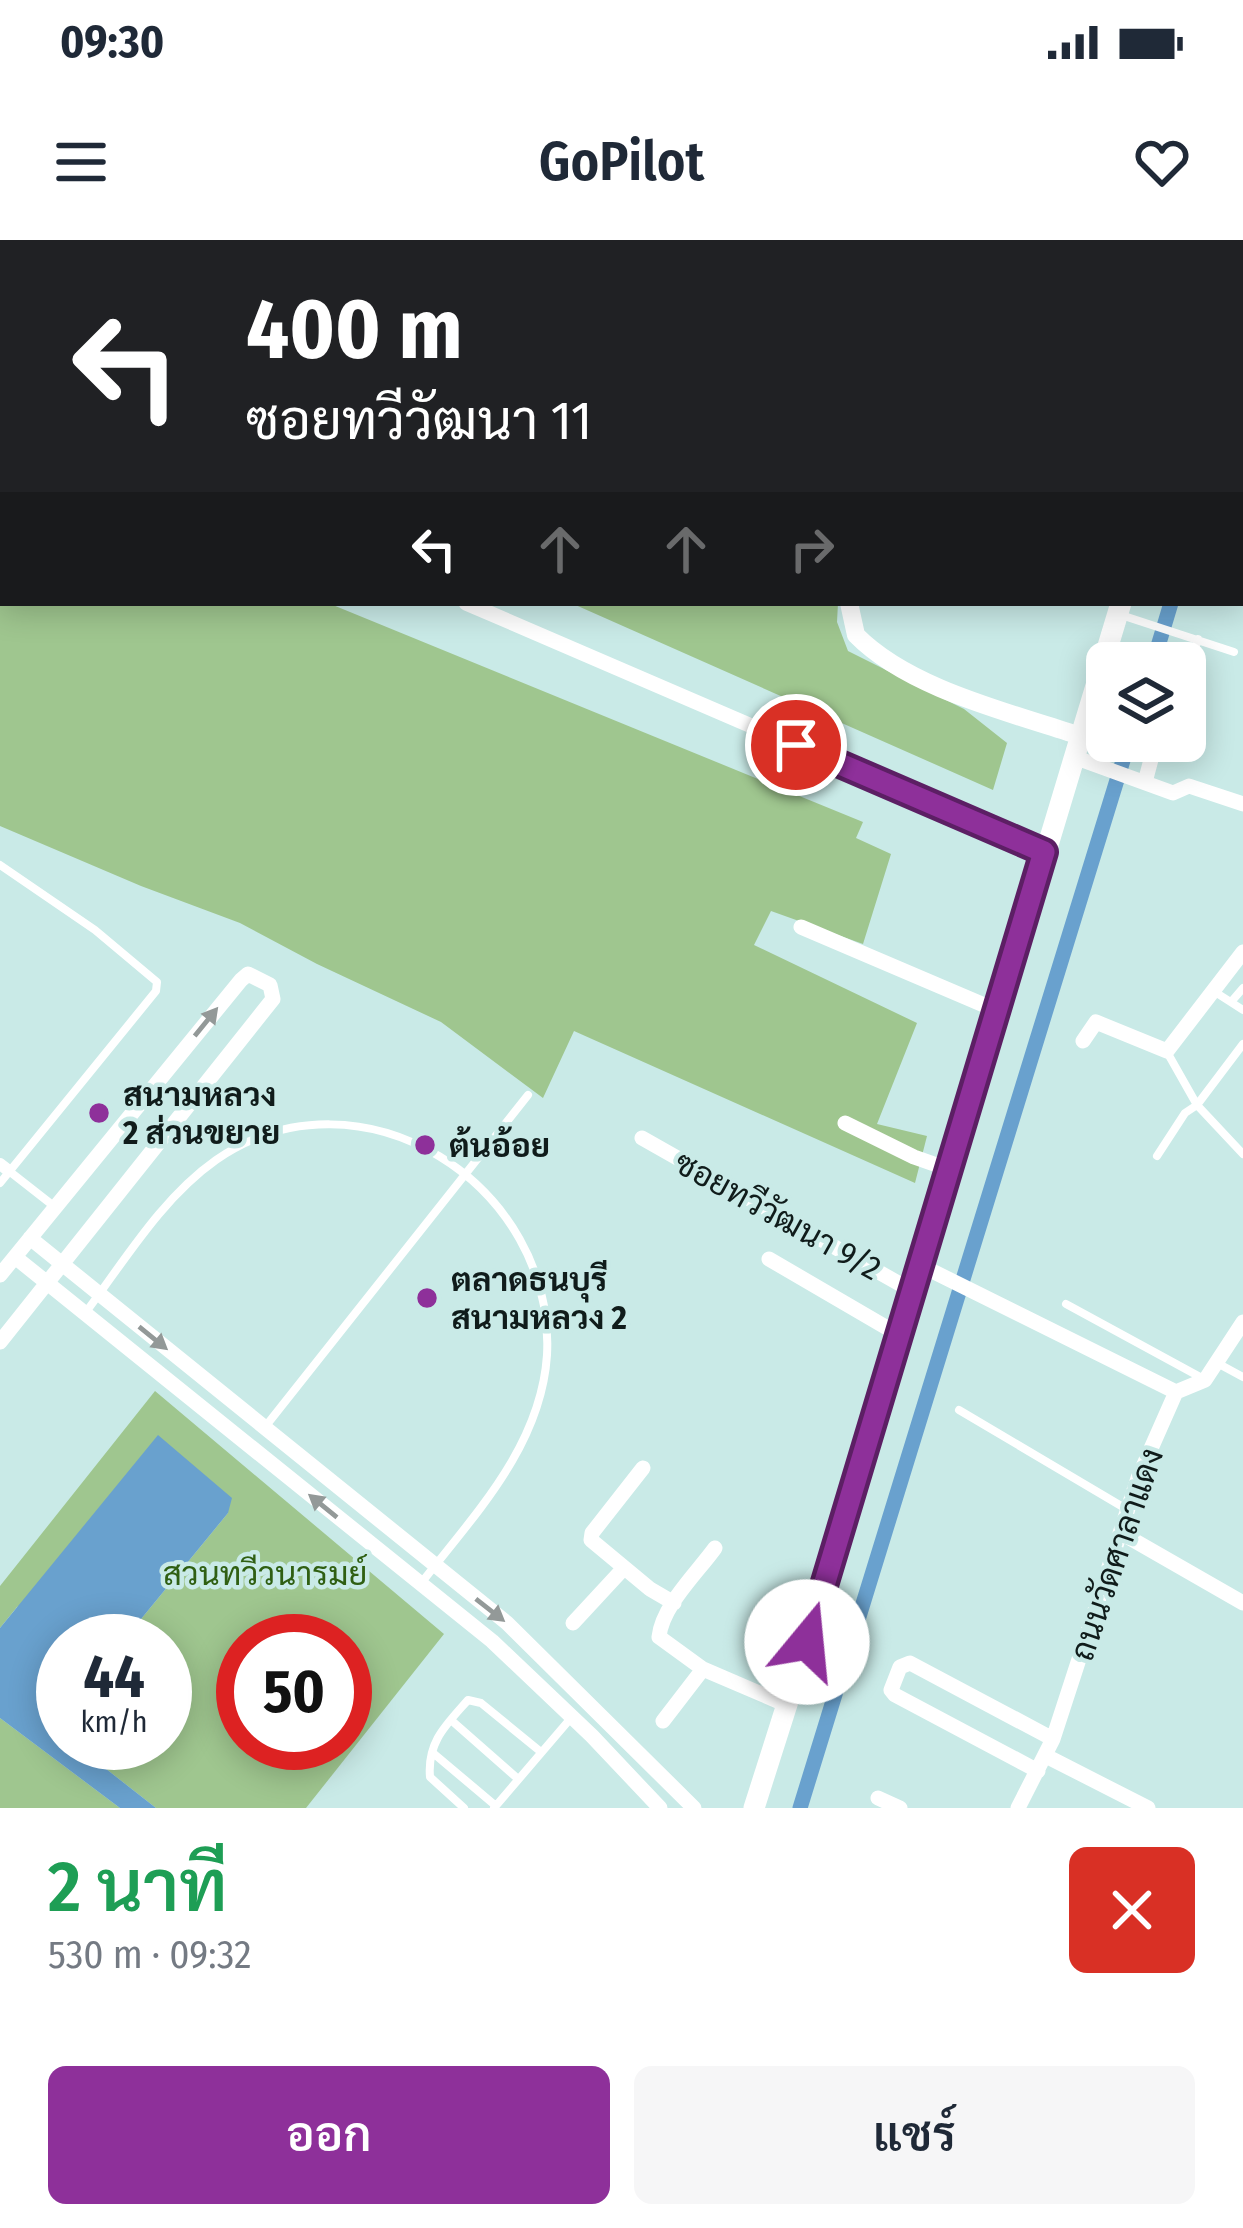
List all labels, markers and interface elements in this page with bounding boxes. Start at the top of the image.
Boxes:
text: 09:30 [60,15,164,69]
icon: menu [48,129,114,195]
icon: heart [1129,129,1195,195]
text: GoPilot [539,130,704,194]
text: 400 m [246,279,462,380]
icon: left [48,288,204,444]
text: ซอยทวีวัฒนา 11 [246,389,592,453]
icon: left [401,516,467,582]
icon: ahead [527,516,593,582]
icon: ahead [653,516,719,582]
icon: right [779,516,845,582]
map controls [1086,642,1206,762]
button: layers [1086,642,1206,762]
pin [745,694,847,796]
icon: arrive [763,712,829,778]
one-way arrow [193,1006,219,1037]
place label: สนามหลวง 2 ส่วนขยาย [122,1075,280,1153]
marker: สนามหลวง 2 ส่วนขยาย [86,1100,112,1126]
place label: ต้นอ้อย [449,1126,550,1166]
marker: ต้นอ้อย [412,1132,438,1158]
street label: ซอยทวีวัฒนา 9/2 [667,1143,888,1289]
place label: ตลาดธนบุรี สนามหลวง 2 [451,1260,627,1338]
marker: ตลาดธนบุรี สนามหลวง 2 [414,1285,440,1311]
one-way arrow [138,1325,169,1350]
street label: ถนนวัดศาลาแดง [1062,1443,1172,1666]
one-way arrow [308,1494,338,1520]
park label: สวนทวีวนารมย์ [163,1554,367,1594]
position arrow [744,1579,870,1705]
one-way arrow [474,1597,505,1622]
speed limit sign: 50 [216,1614,372,1770]
text: 44 [83,1641,145,1713]
text: km/h [81,1704,147,1740]
text: 2 นาที [48,1844,228,1930]
button: close [1069,1847,1195,1973]
text: 530 m · 09:32 [48,1932,251,1978]
button: ออก [48,2066,610,2204]
button: แชร์ [634,2066,1195,2204]

